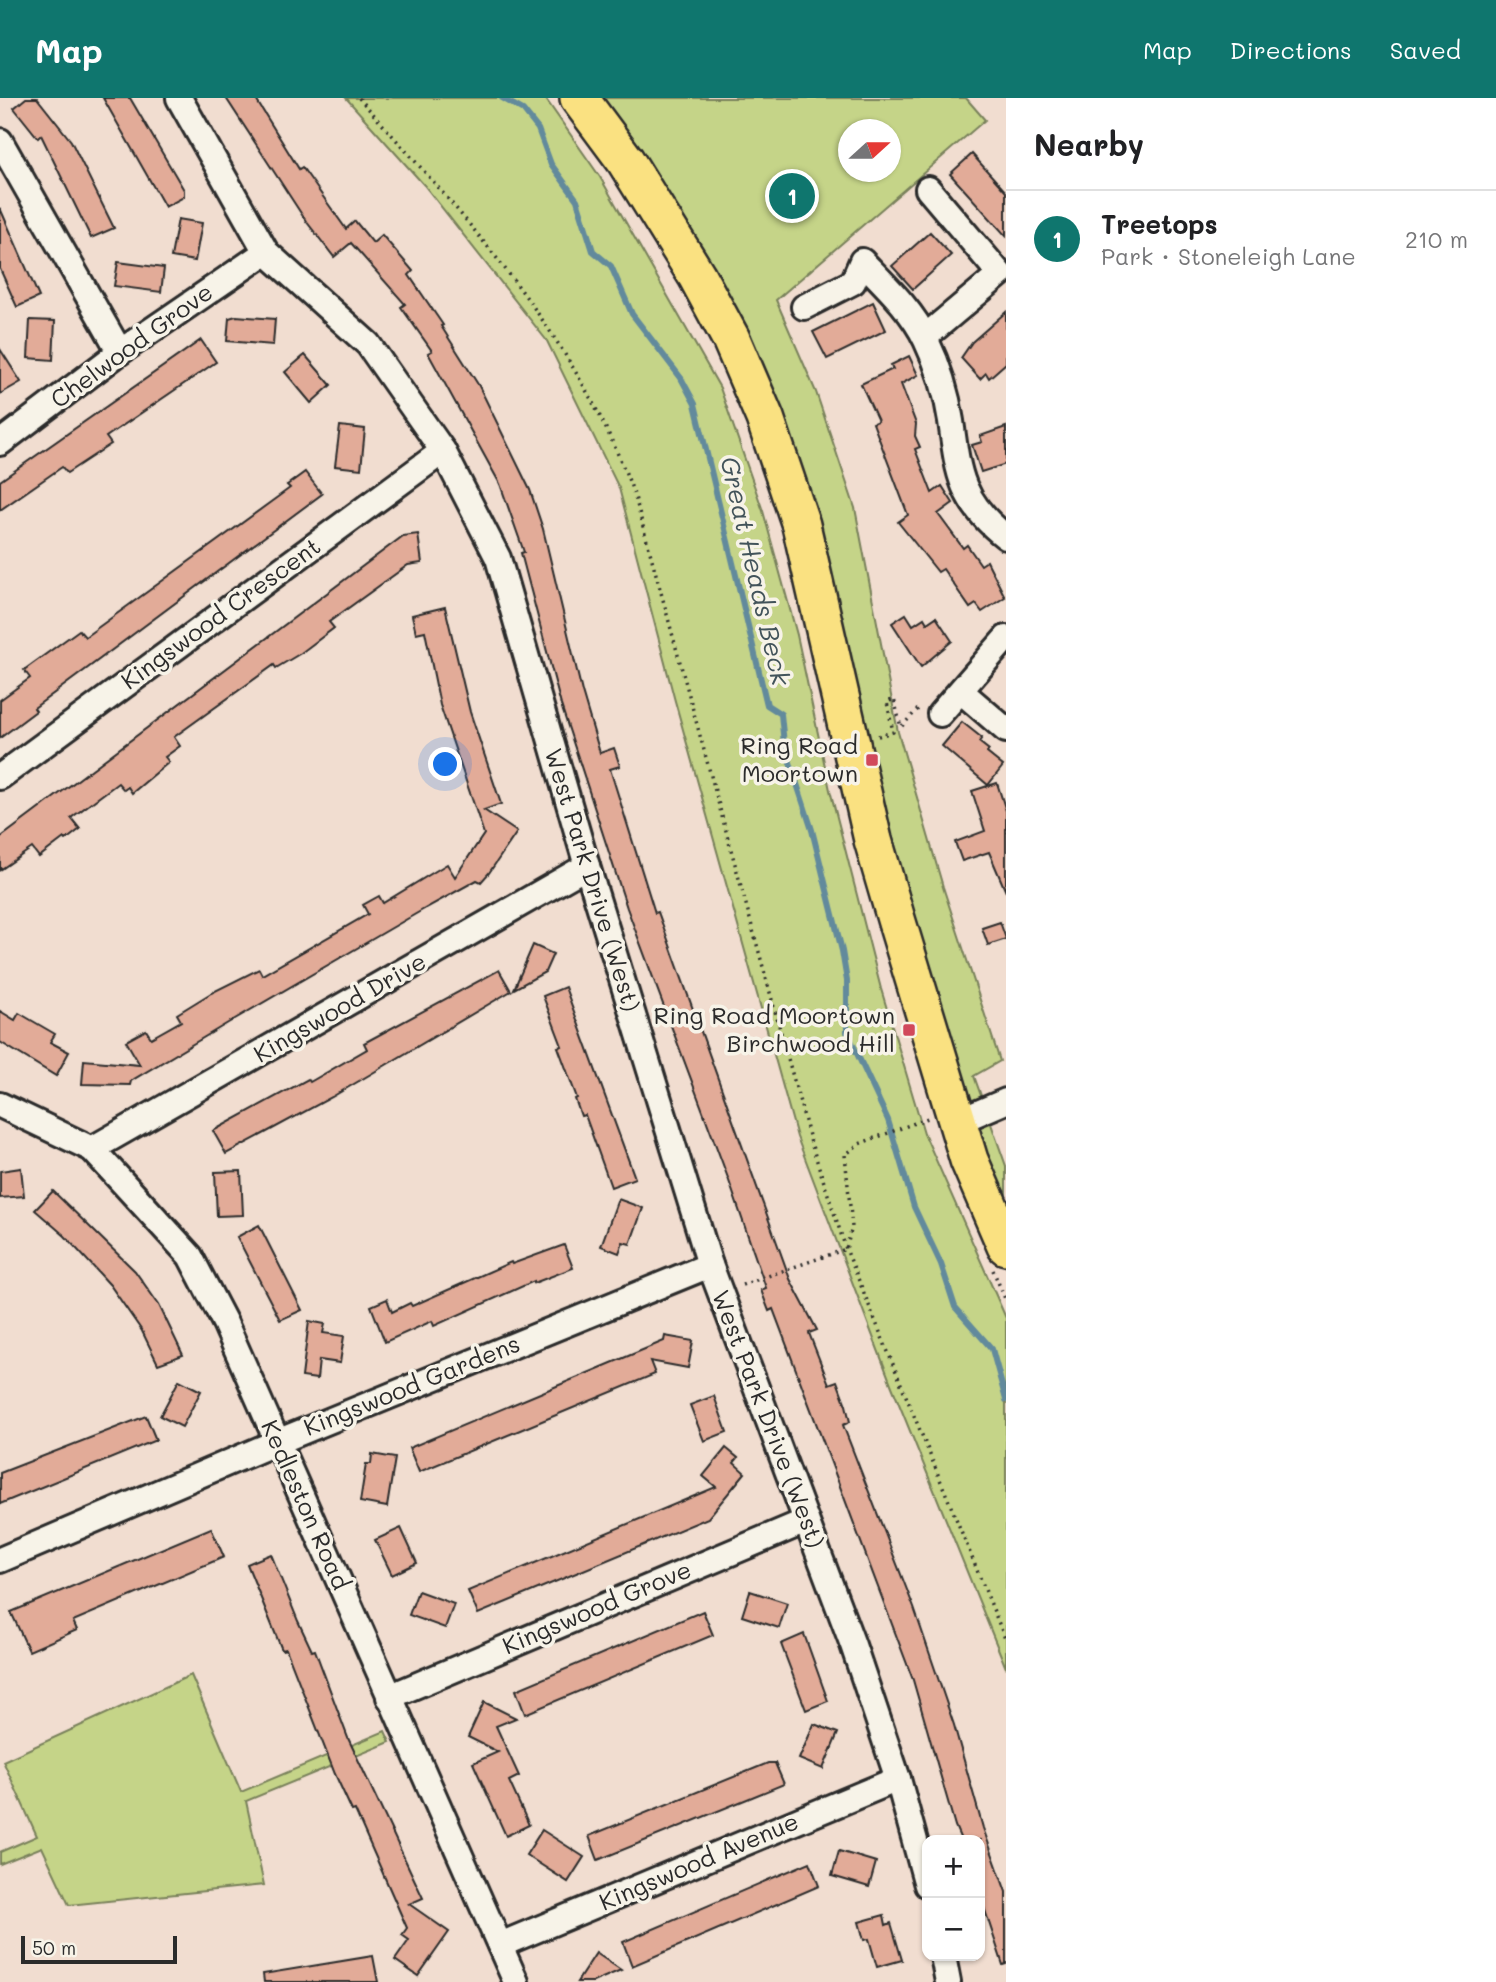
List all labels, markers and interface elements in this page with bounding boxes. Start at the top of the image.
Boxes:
text: Map [35,28,103,71]
text: Map [1143,34,1192,65]
text: Directions [1230,34,1352,65]
text: Saved [1390,34,1461,65]
north arrow [838,119,901,182]
text: Nearby [1034,124,1144,164]
pin: 1 [769,170,815,222]
text: Treetops [1101,207,1218,241]
text: 1 [1052,224,1062,254]
text: 210 m [1405,224,1468,254]
text: Park · Stoneleigh Lane [1101,241,1356,271]
street label: Chelwood Grove [44,275,218,414]
water label: Great Heads Beck [713,453,799,690]
street label: Kingswood Crescent [114,530,326,696]
place label: Ring Road Moortown [741,729,858,788]
street label: West Park Drive (West) [539,744,648,1015]
your location [428,747,462,781]
marker: Ring Road Moortown [864,752,880,768]
street label: Kingswood Drive [247,945,431,1069]
place label: Ring Road Moortown Birchwood Hill [654,999,895,1058]
marker: Ring Road Moortown Birchwood Hill [901,1022,917,1038]
street label: West Park Drive (West) [706,1285,833,1552]
street label: Kingswood Gardens [299,1327,524,1442]
street label: Kedleston Road [255,1415,358,1594]
street label: Kingswood Grove [497,1553,696,1660]
street label: Kingswood Avenue [594,1805,803,1917]
map controls [922,1835,985,1961]
button: + [922,1835,985,1898]
button: − [922,1898,985,1961]
scale bar [21,1933,177,1965]
text: 50 m [32,1935,76,1960]

